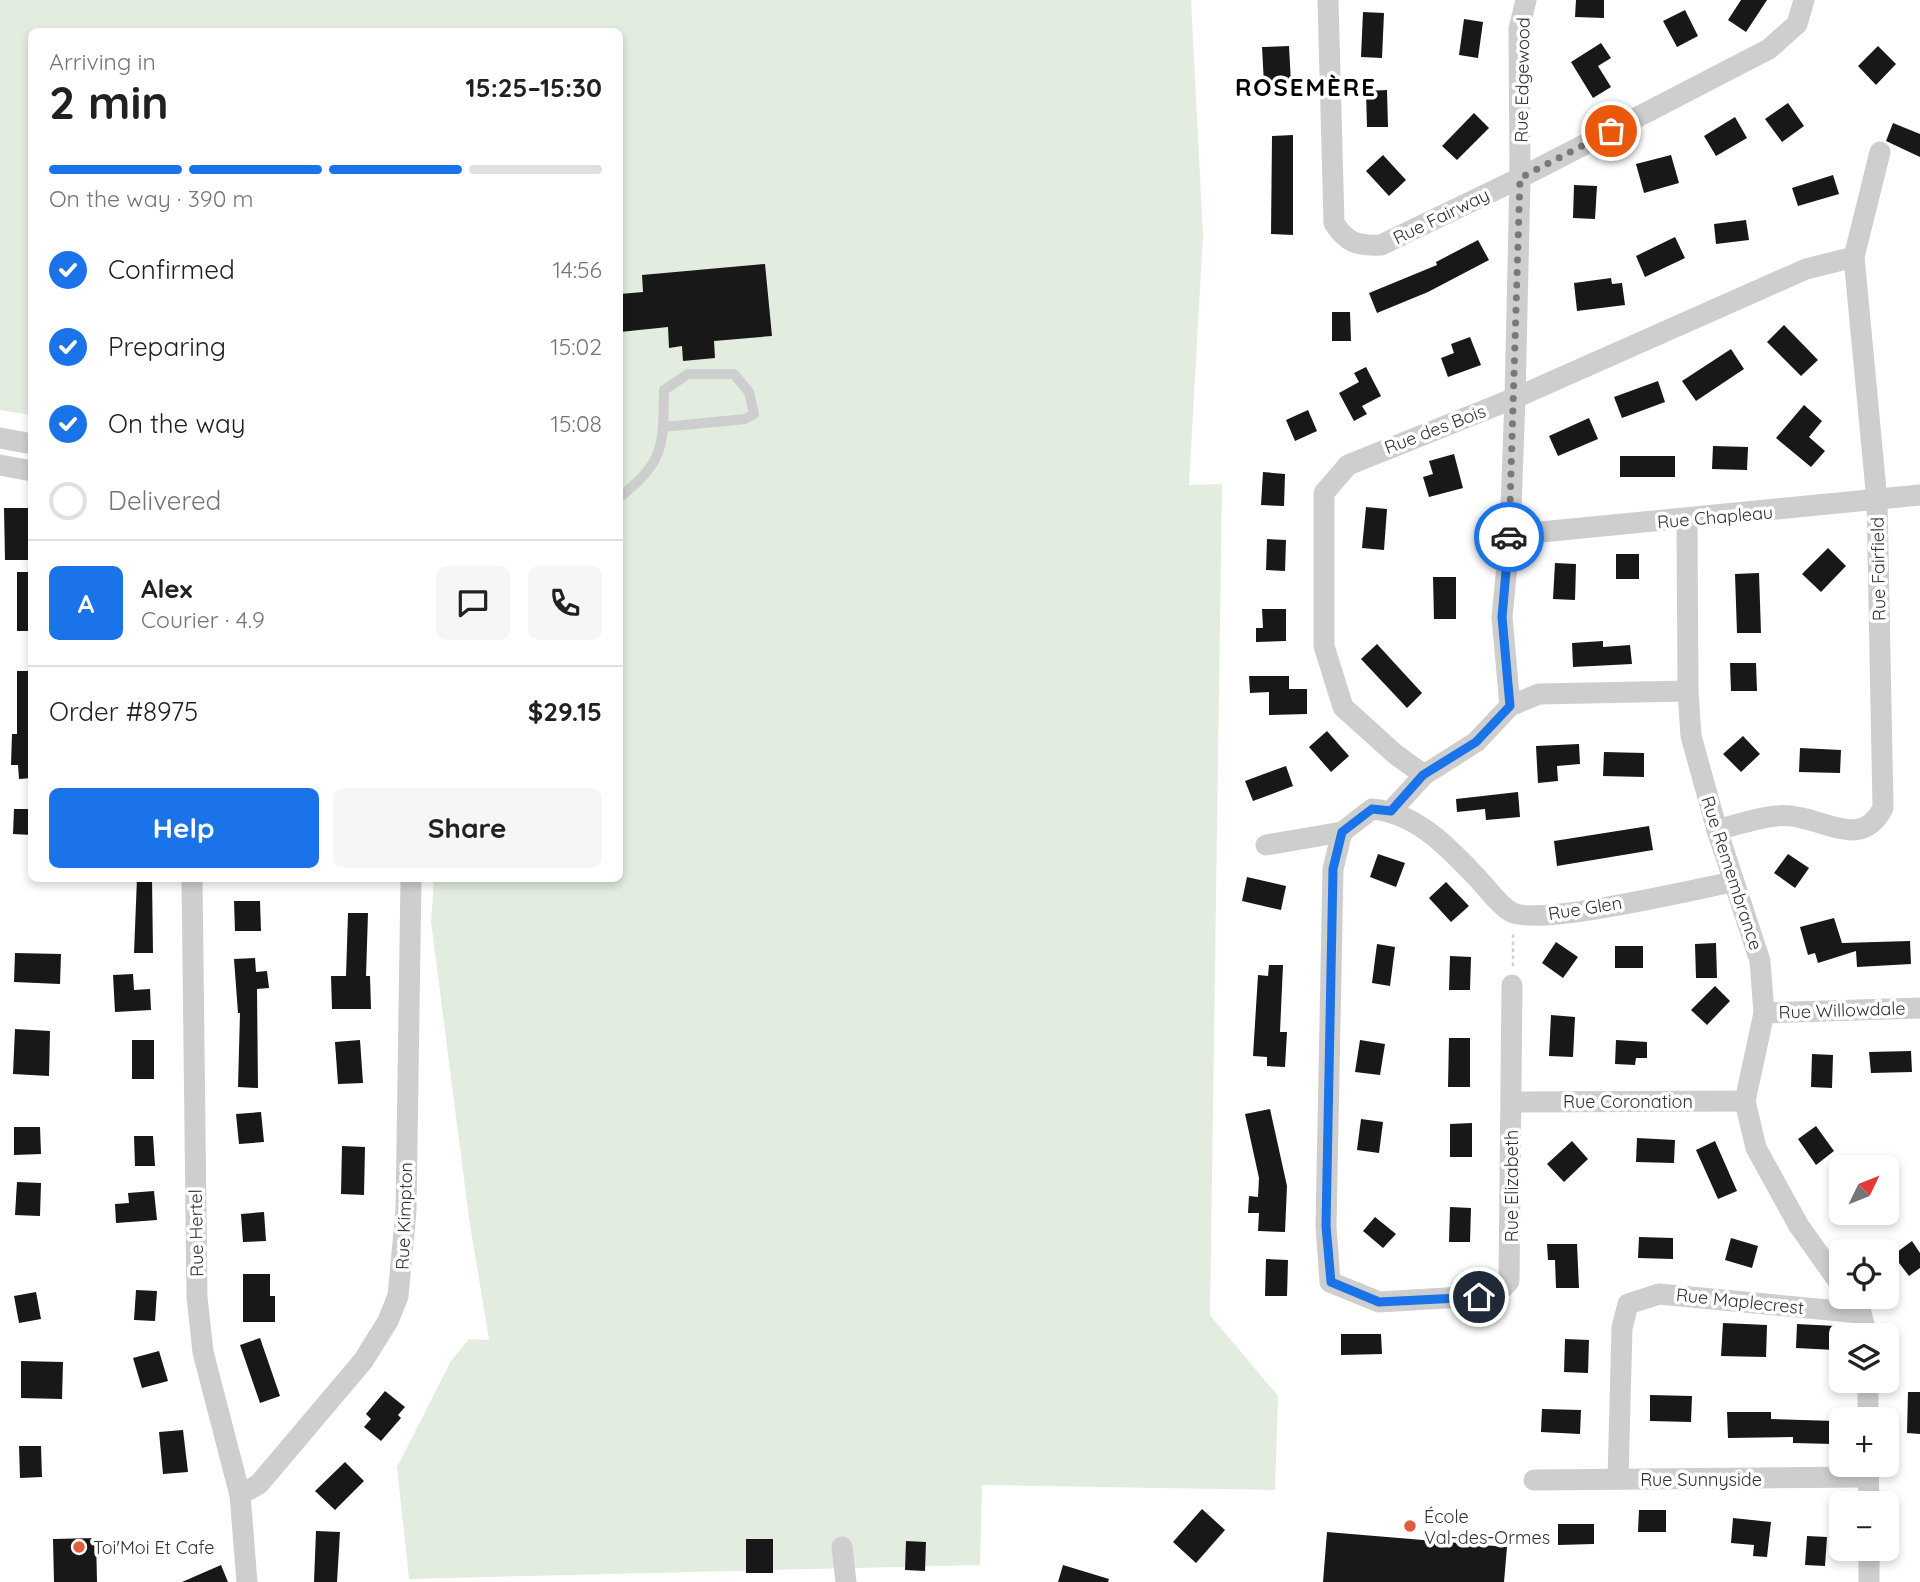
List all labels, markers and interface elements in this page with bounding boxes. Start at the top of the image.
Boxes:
street label: Rue Edgewood [1509,17,1535,143]
text: Arriving in [49,47,156,76]
text: 15:25–15:30 [466,71,602,104]
district label: ROSEMÈRE [1235,72,1377,102]
text: 2 min [49,73,169,131]
pin [1581,101,1641,161]
icon: bag [1592,112,1630,150]
street label: Rue Fairway [1389,183,1493,249]
text: On the way · 390 m [49,184,254,213]
icon: check [49,251,87,289]
text: Confirmed [108,253,235,286]
text: 14:56 [553,255,602,284]
icon: check [49,328,87,366]
text: Preparing [108,330,226,363]
text: 15:02 [550,332,602,361]
street label: Rue des Bois [1381,399,1489,459]
icon: check [49,405,87,443]
text: On the way [108,407,246,440]
text: 15:08 [551,409,602,438]
text: Delivered [108,484,221,517]
street label: Rue Chapleau [1656,500,1774,534]
courier [1474,502,1544,572]
street label: Rue Fairfield [1866,517,1890,621]
icon: car [1490,518,1528,556]
button: chat [436,566,510,640]
button: phone [528,566,602,640]
text: Alex [141,572,192,605]
text: A [78,587,94,620]
text: Courier · 4.9 [141,605,265,634]
text: Order #8975 [49,695,198,728]
text: $29.15 [528,695,602,728]
button: Help [49,788,319,868]
button: Share [333,788,602,868]
street label: Rue Remembrance [1696,793,1768,953]
street label: Rue Glen [1547,891,1623,925]
street label: Rue Willowdale [1778,996,1906,1024]
street label: Rue Coronation [1563,1090,1693,1113]
street label: Rue Elizabeth [1500,1130,1523,1242]
north arrow [1829,1155,1899,1225]
map controls [1829,1155,1899,1561]
street label: Rue Kimpton [391,1162,417,1270]
street label: Rue Hertel [184,1189,208,1277]
button: locate [1829,1239,1899,1309]
pin [1449,1267,1509,1327]
icon: home [1460,1278,1498,1316]
street label: Rue Maplecrest [1675,1283,1805,1319]
button: layers [1829,1323,1899,1393]
button: + [1829,1407,1899,1477]
street label: Rue Sunnyside [1640,1468,1762,1491]
button: − [1829,1491,1899,1561]
place label: École Val-des-Ormes [1424,1505,1550,1549]
marker: École Val-des-Ormes [1402,1518,1418,1534]
place label: Toi'Moi Et Cafe [93,1536,214,1559]
marker: Toi'Moi Et Cafe [71,1539,87,1555]

